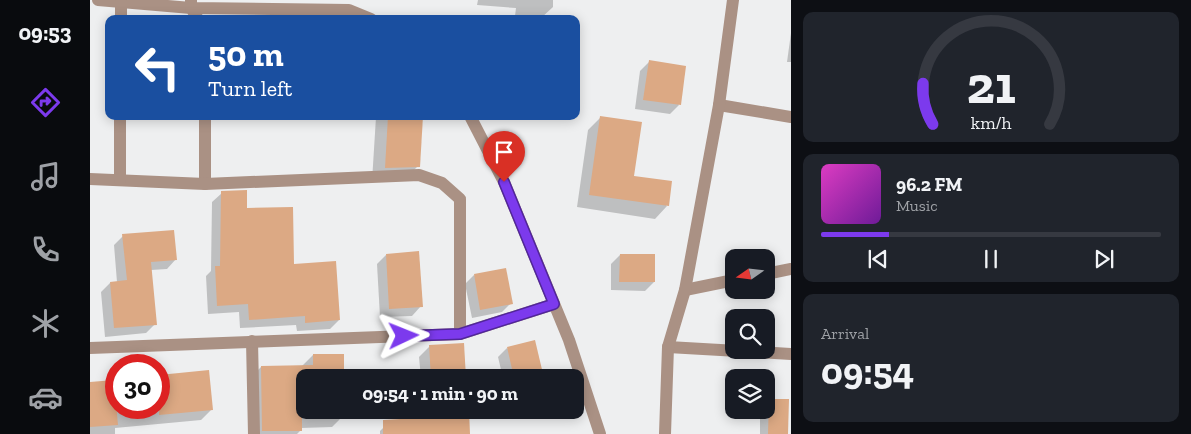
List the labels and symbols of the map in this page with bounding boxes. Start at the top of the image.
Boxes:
pin [483,131,525,182]
north arrow [725,249,775,299]
position arrow [377,309,429,361]
speed limit sign: 30 [105,354,170,419]

